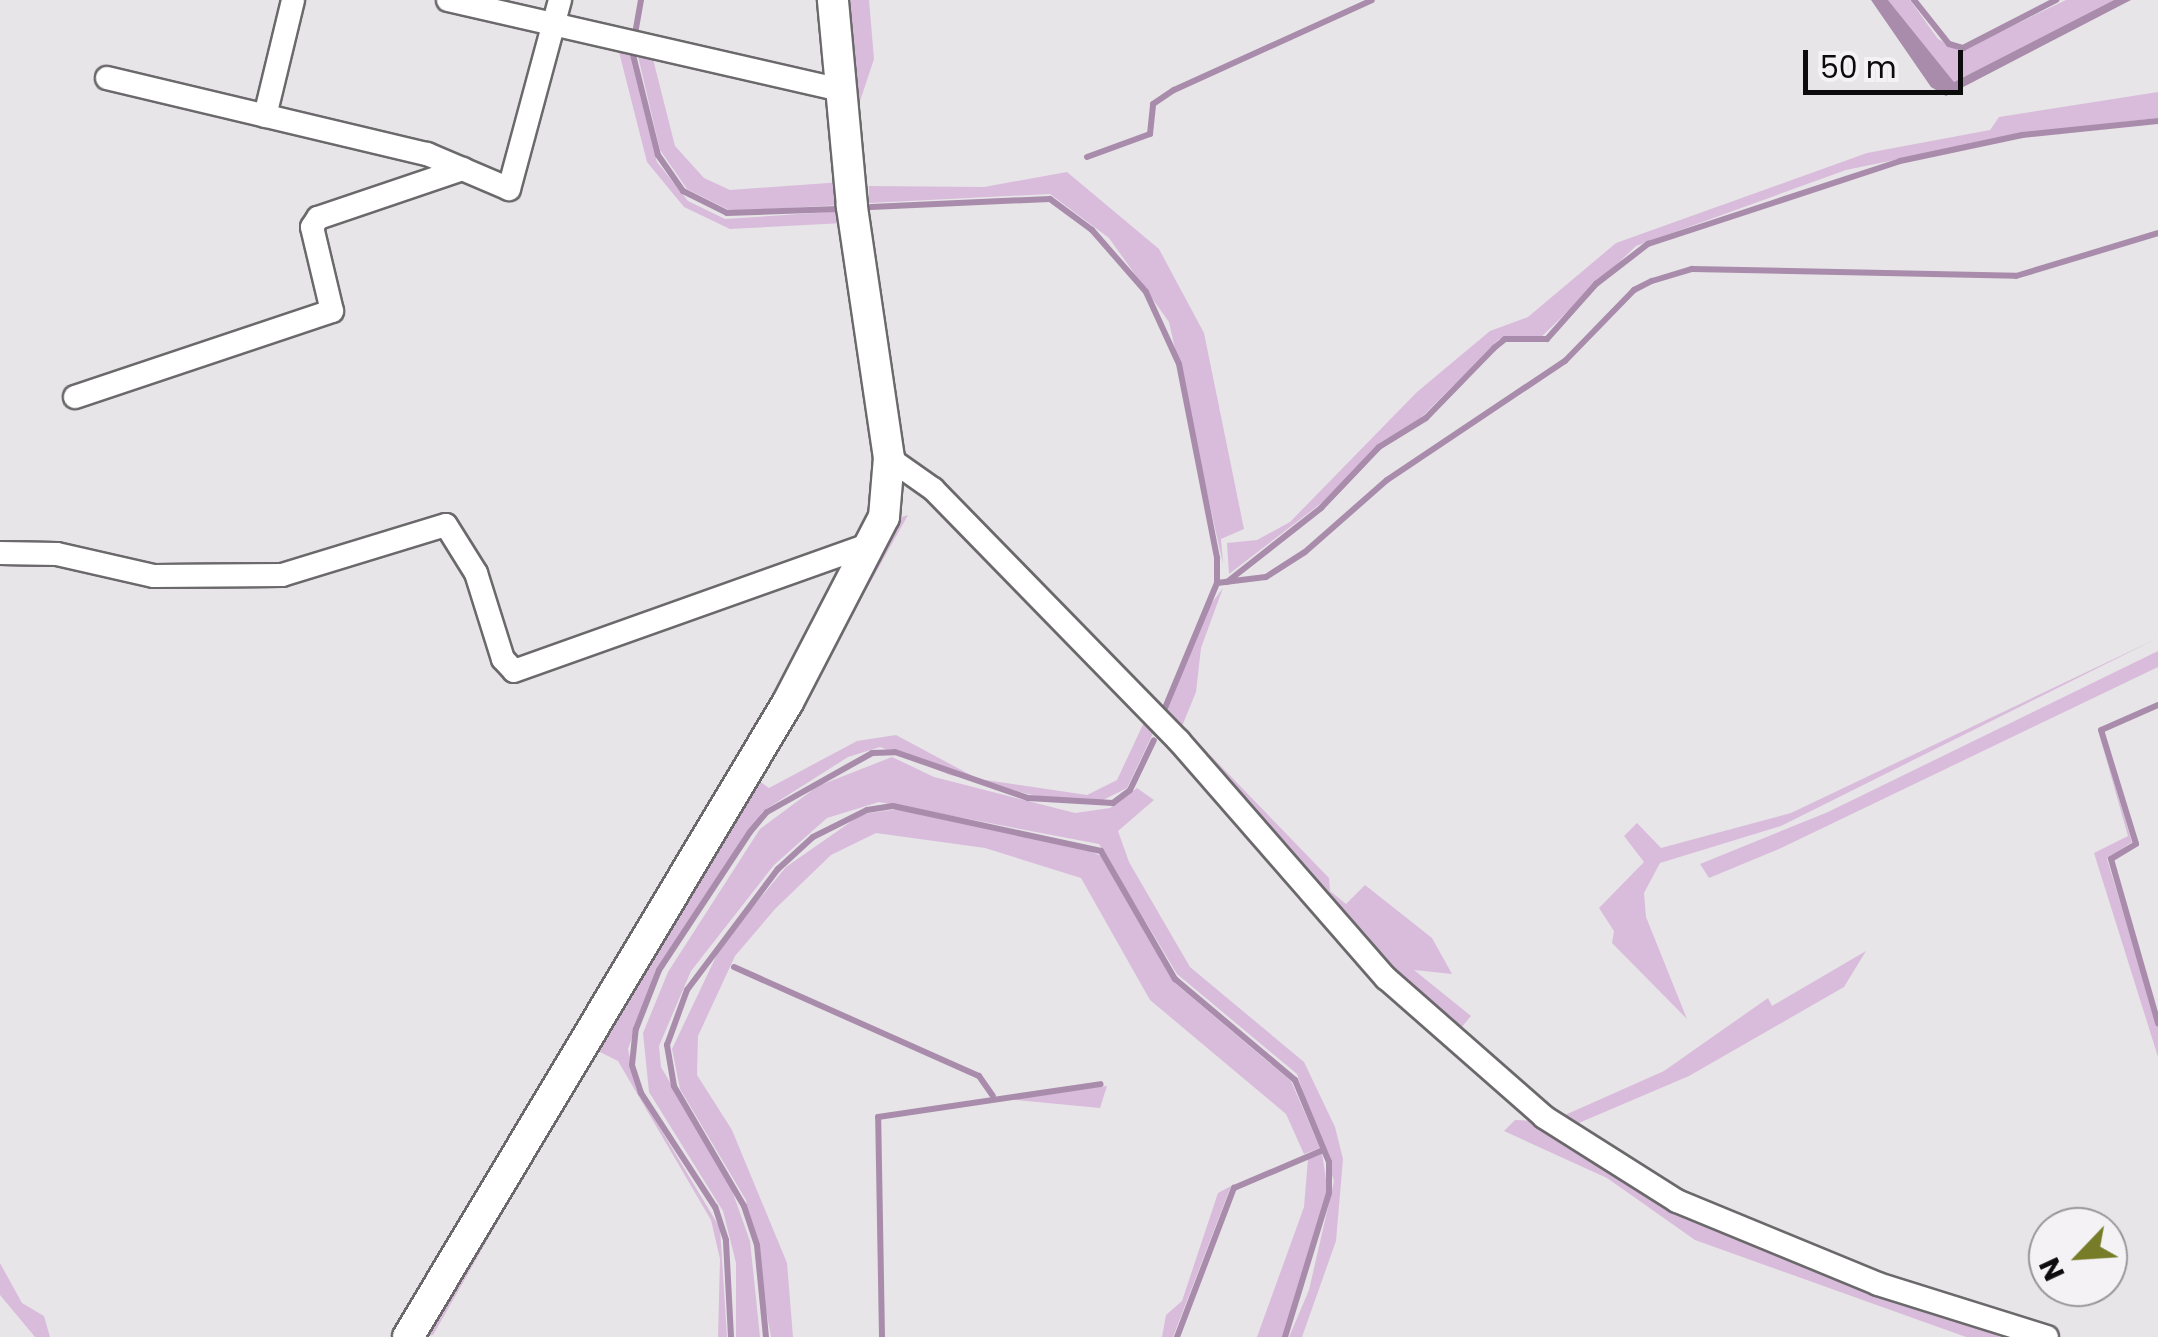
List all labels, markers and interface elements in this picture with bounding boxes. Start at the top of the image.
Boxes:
scale bar [1808,30,1968,92]
text: 50 m [1820,46,1897,89]
north arrow [2028,1207,2128,1307]
text: N [2030,1251,2074,1287]

